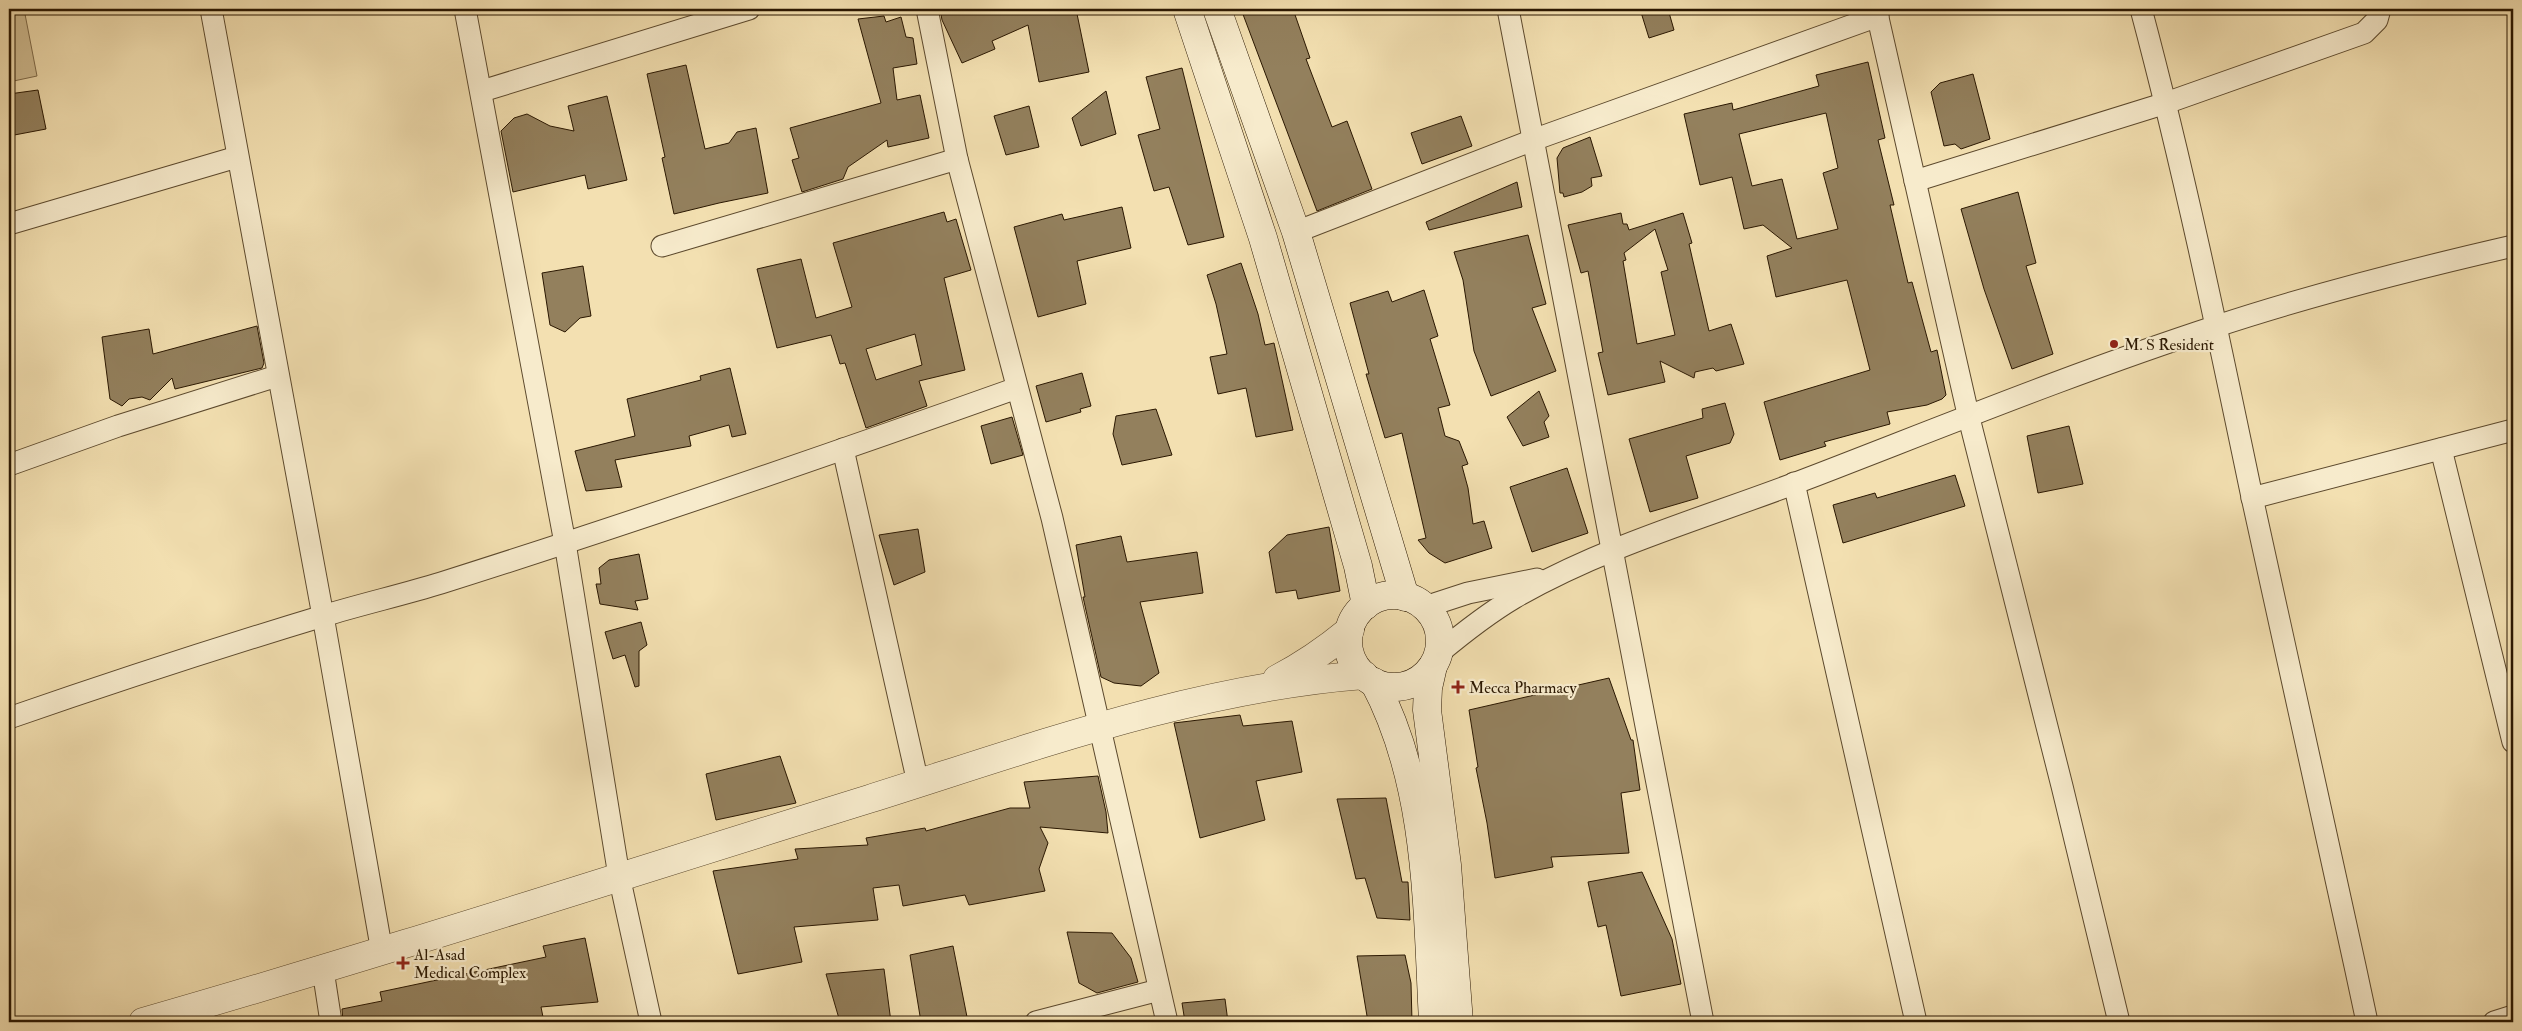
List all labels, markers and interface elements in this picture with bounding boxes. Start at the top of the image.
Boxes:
place label: M. S Resident [2124,335,2214,355]
marker: M. S Resident [2108,338,2120,350]
place label: Mecca Pharmacy [1469,678,1577,698]
marker: Mecca Pharmacy [1451,680,1465,694]
place label: Al-Asad Medical Complex [413,945,526,984]
marker: Al-Asad Medical Complex [396,956,410,970]

